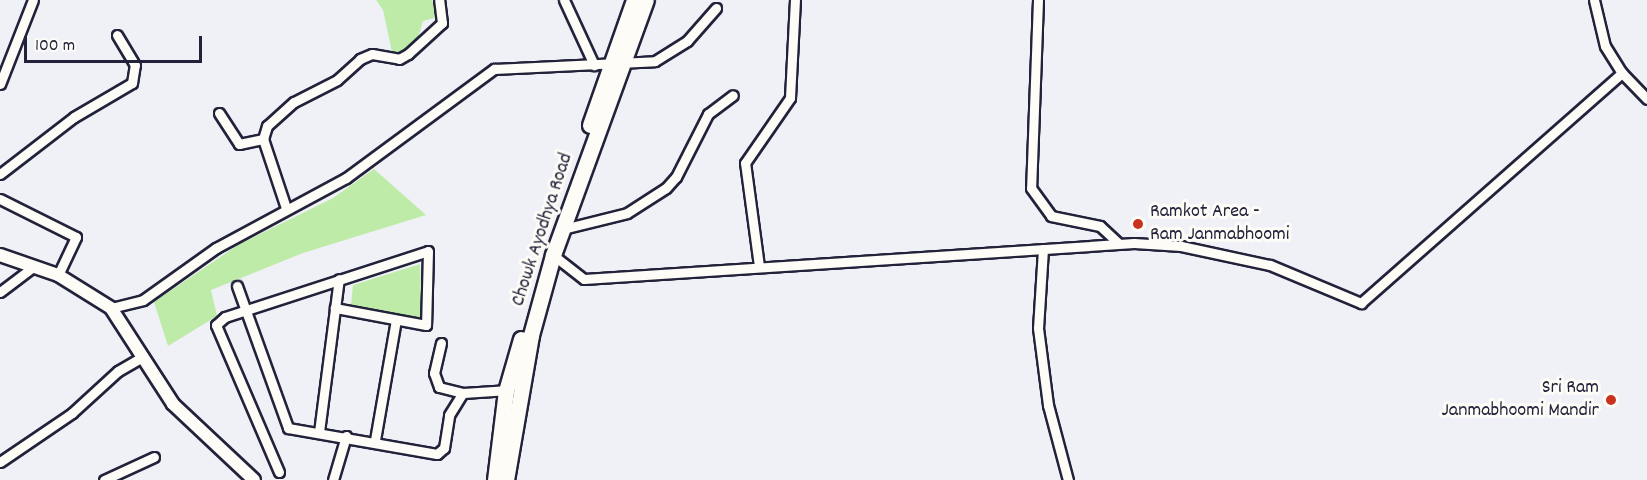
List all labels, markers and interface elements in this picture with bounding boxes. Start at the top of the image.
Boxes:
scale bar [27,24,206,62]
text: 100 m [35,34,75,59]
street label: Chowk Ayodhya Road [507,150,579,310]
place label: Ramkot Area - Ram Janmabhoomi [1150,201,1289,248]
marker: Ramkot Area - Ram Janmabhoomi [1131,217,1145,231]
place label: Sri Ram Janmabhoomi Mandir [1442,376,1599,423]
marker: Sri Ram Janmabhoomi Mandir [1604,393,1618,407]

